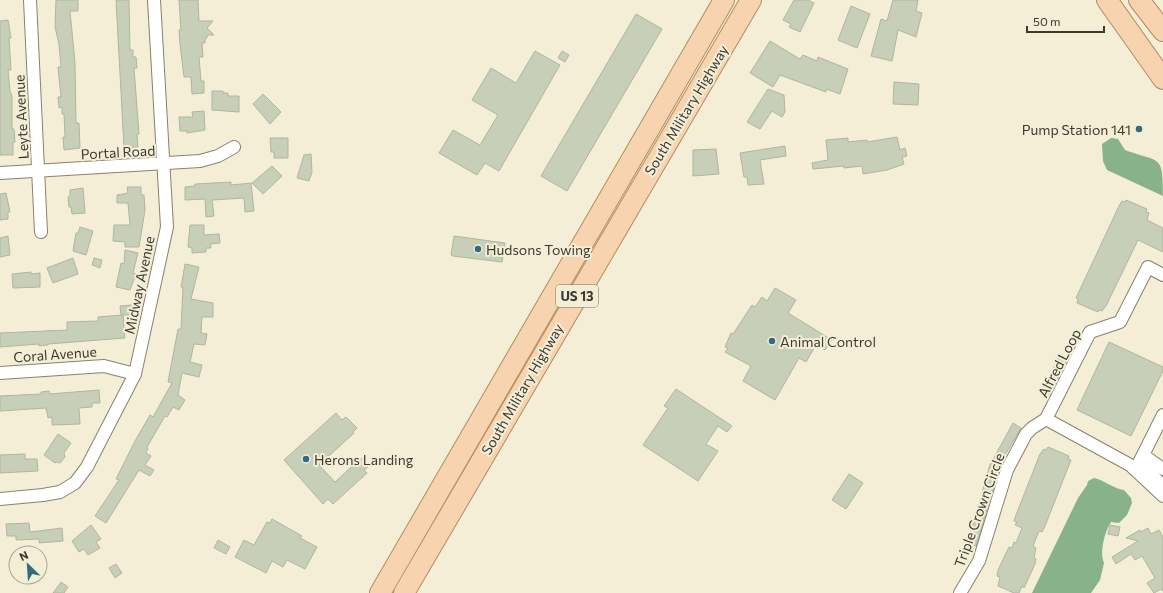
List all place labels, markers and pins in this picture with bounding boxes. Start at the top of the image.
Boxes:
place label: Pump Station 141 [1022,121,1131,138]
marker: Pump Station 141 [1134,124,1144,134]
place label: Hudsons Towing [486,241,591,258]
marker: Hudsons Towing [473,244,483,254]
place label: Animal Control [780,333,876,350]
marker: Animal Control [767,336,777,346]
place label: Herons Landing [314,451,414,468]
marker: Herons Landing [301,454,311,464]

